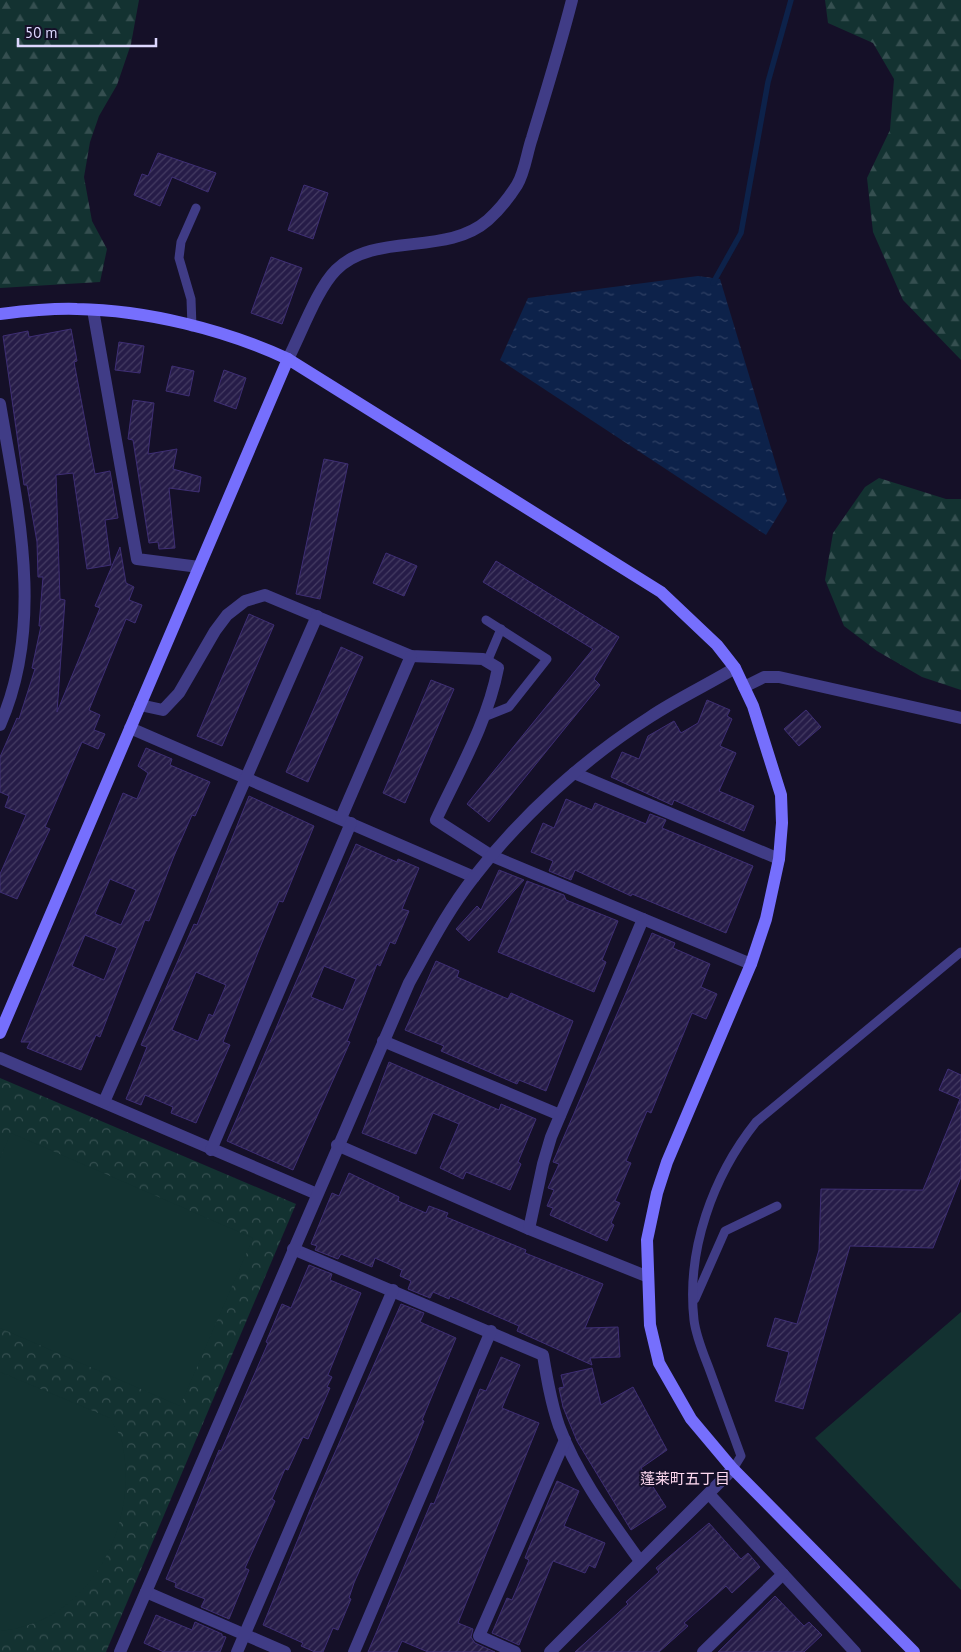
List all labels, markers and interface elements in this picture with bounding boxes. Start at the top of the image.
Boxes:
scale bar [18,15,155,47]
text: 50 m [25,23,58,42]
district label: 蓬莱町五丁目 [640,1469,730,1488]

